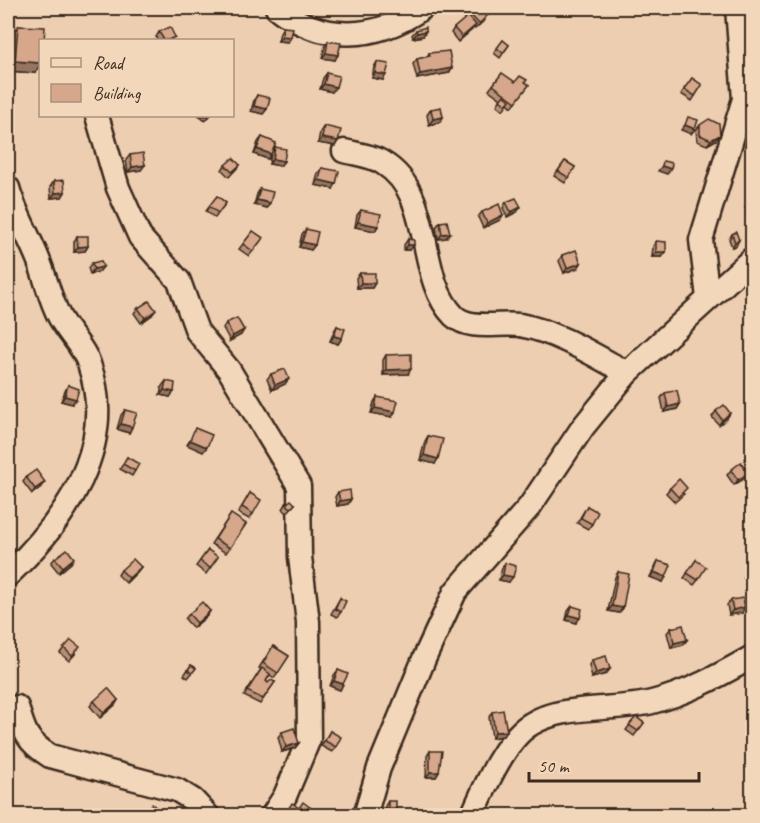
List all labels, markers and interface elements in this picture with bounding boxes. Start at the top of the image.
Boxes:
legend [39,39,234,117]
text: Road [93,52,126,74]
text: Building [93,82,142,104]
scale bar [529,745,698,783]
text: 50 m [538,755,571,777]

